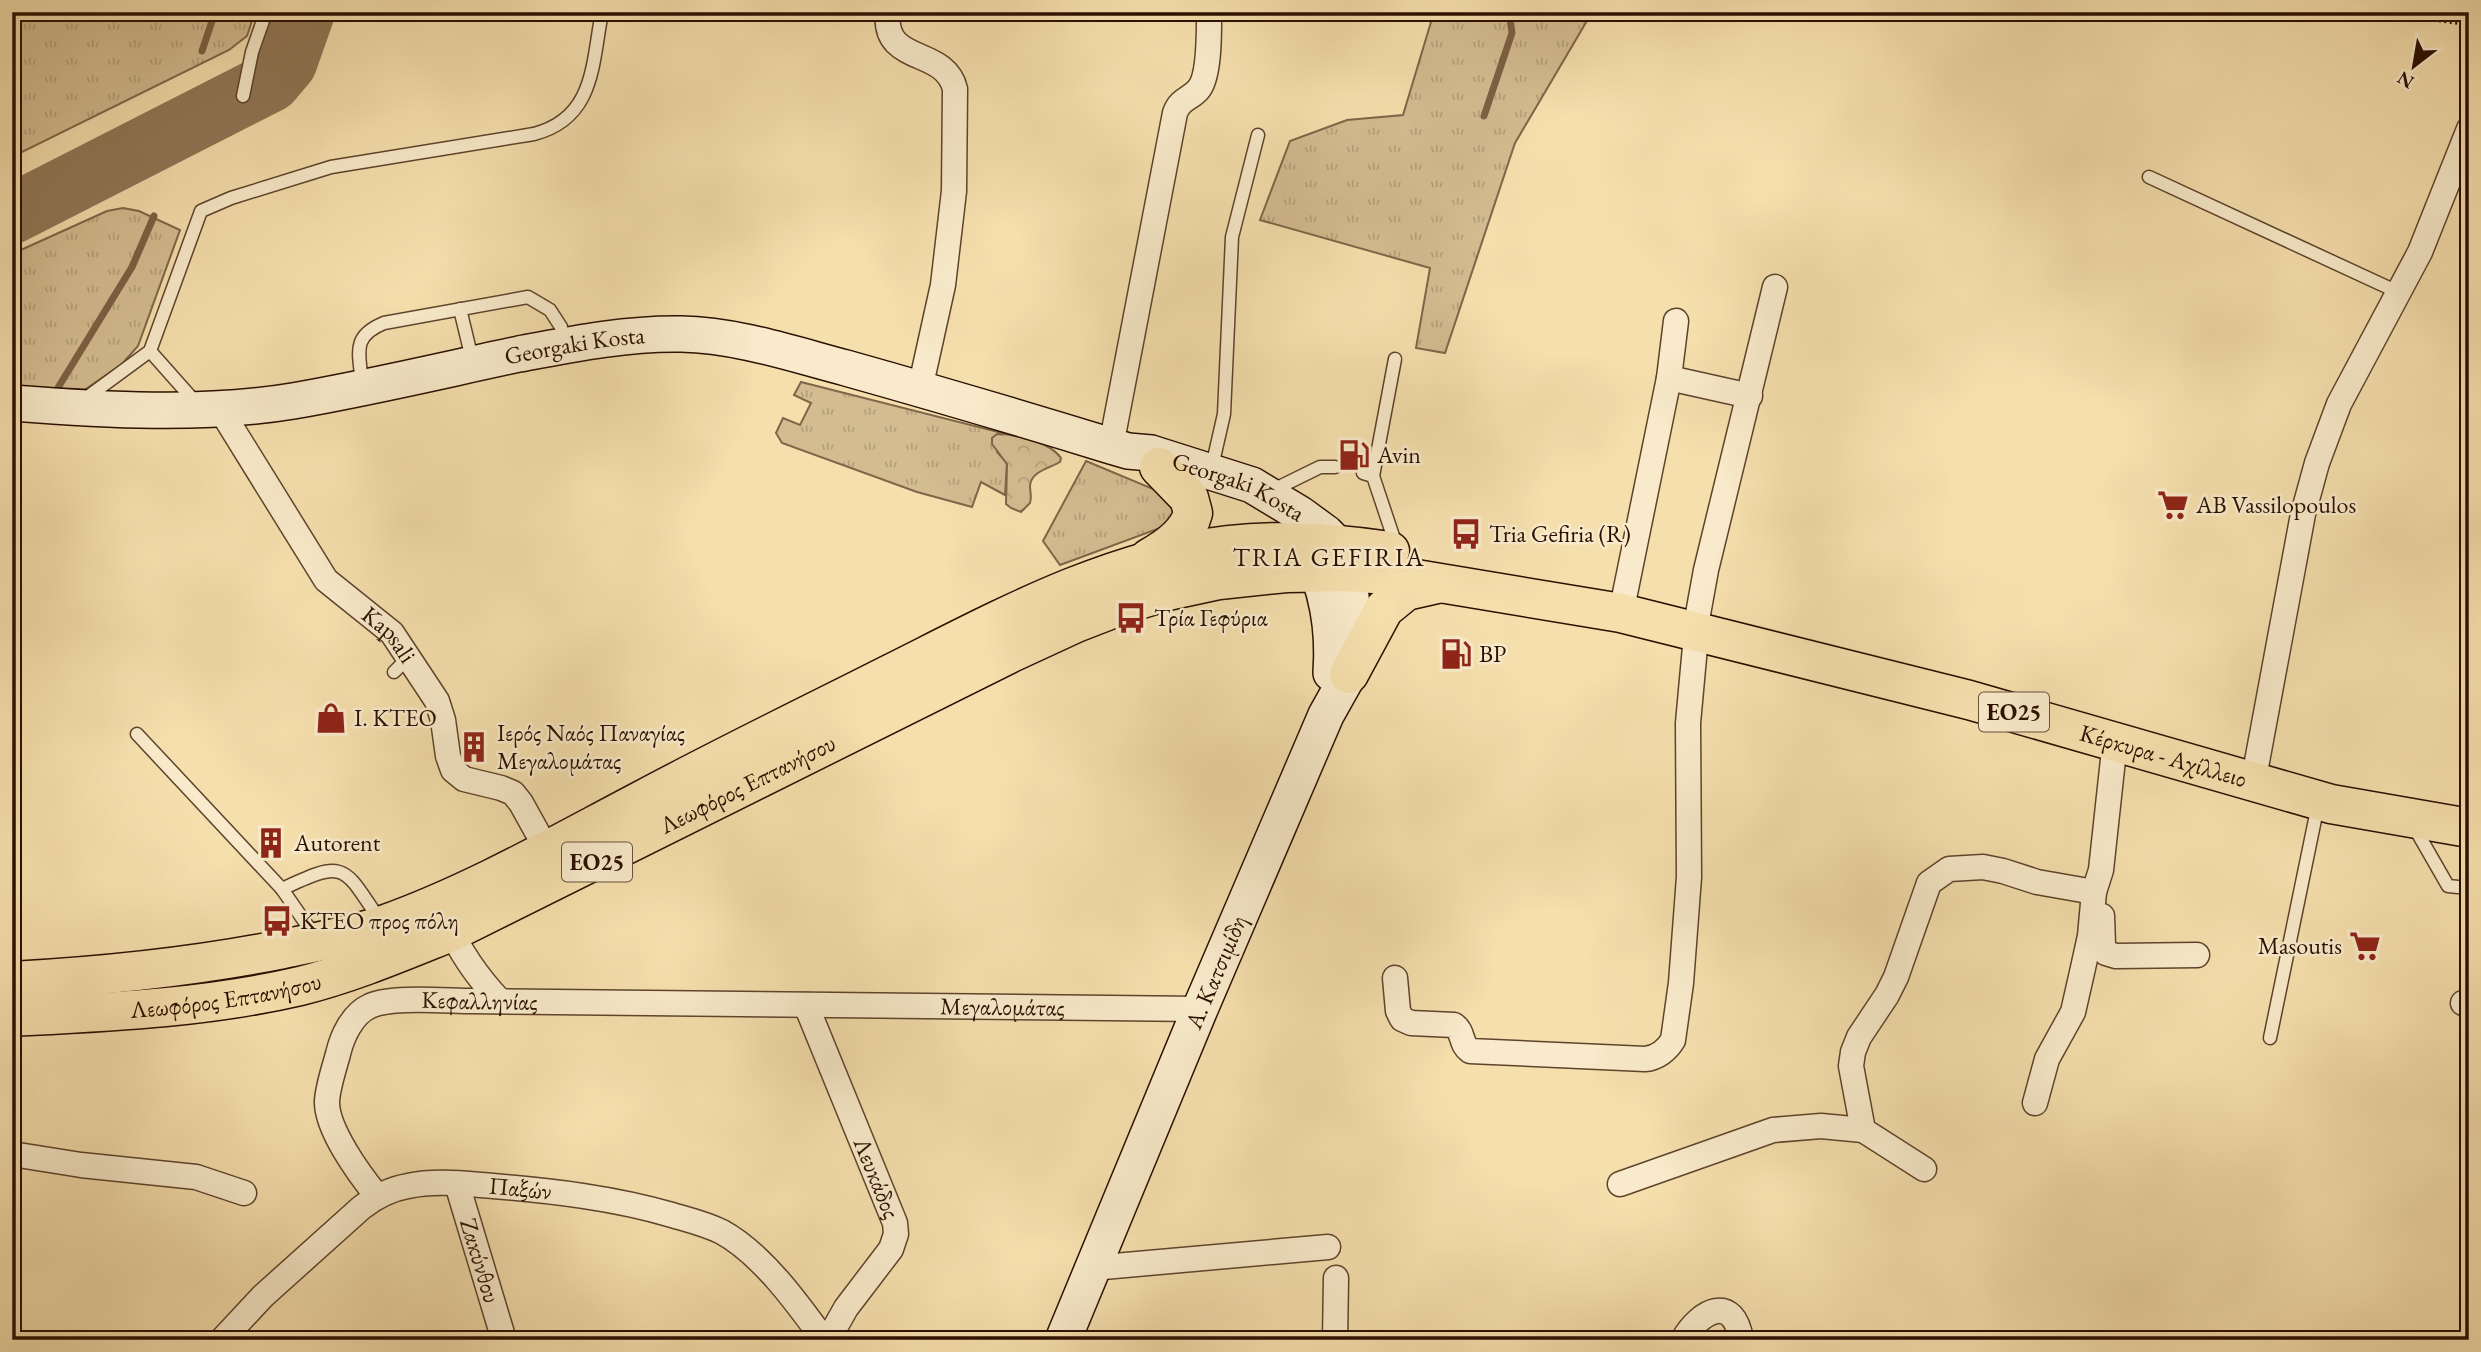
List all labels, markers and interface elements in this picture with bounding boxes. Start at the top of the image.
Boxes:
north arrow [2380,32,2450,102]
text: N [2392,65,2419,95]
street label: Georgaki Kosta [502,319,646,372]
fuel station icon: Avin [1337,438,1371,472]
place label: Avin [1376,439,1421,470]
street label: Georgaki Kosta [1169,445,1311,528]
supermarket icon: AB Vassilopoulos [2156,488,2190,522]
place label: AB Vassilopoulos [2195,489,2356,520]
bus stop icon: Tria Gefiria (R) [1449,517,1483,551]
place label: Tria Gefiria (R) [1489,518,1631,549]
district label: TRIA GEFIRIA [1232,540,1426,574]
street label: Kapsali [356,599,424,669]
bus stop icon: Τρία Γεφύρια [1114,601,1148,635]
place label: Τρία Γεφύρια [1154,602,1268,633]
fuel station icon: BP [1439,637,1473,671]
place label: BP [1479,638,1506,669]
road number: ΕΟ25 [1979,692,2049,732]
shop icon: Ι. ΚΤΕΟ [314,701,348,735]
place label: Ι. ΚΤΕΟ [354,702,437,733]
place label: Ιερός Ναός Παναγίας Μεγαλομάτας [497,717,685,776]
street label: Κέρκυρα - Αχίλλειο [2076,717,2251,794]
street label: Λεωφόρος Επτανήσου [653,727,841,841]
building icon: Ιερός Ναός Παναγίας Μεγαλομάτας [457,730,491,764]
building icon: Autorent [254,826,288,860]
place label: Autorent [293,827,381,858]
road number: ΕΟ25 [562,842,632,882]
bus stop icon: ΚΤΕΟ προς πόλη [260,904,294,938]
place label: ΚΤΕΟ προς πόλη [300,905,459,936]
street label: Α. Κατσιμίδη [1177,910,1253,1034]
supermarket icon: Masoutis [2348,929,2382,963]
place label: Masoutis [2258,930,2342,961]
street label: Λεωφόρος Επτανήσου [128,965,325,1025]
street label: Κεφαλληνίας [421,984,538,1017]
street label: Μεγαλομάτας [940,990,1065,1023]
street label: Λευκάδος [846,1132,908,1223]
street label: Παξών [488,1170,553,1207]
street label: Ζακύνθου [453,1214,508,1307]

